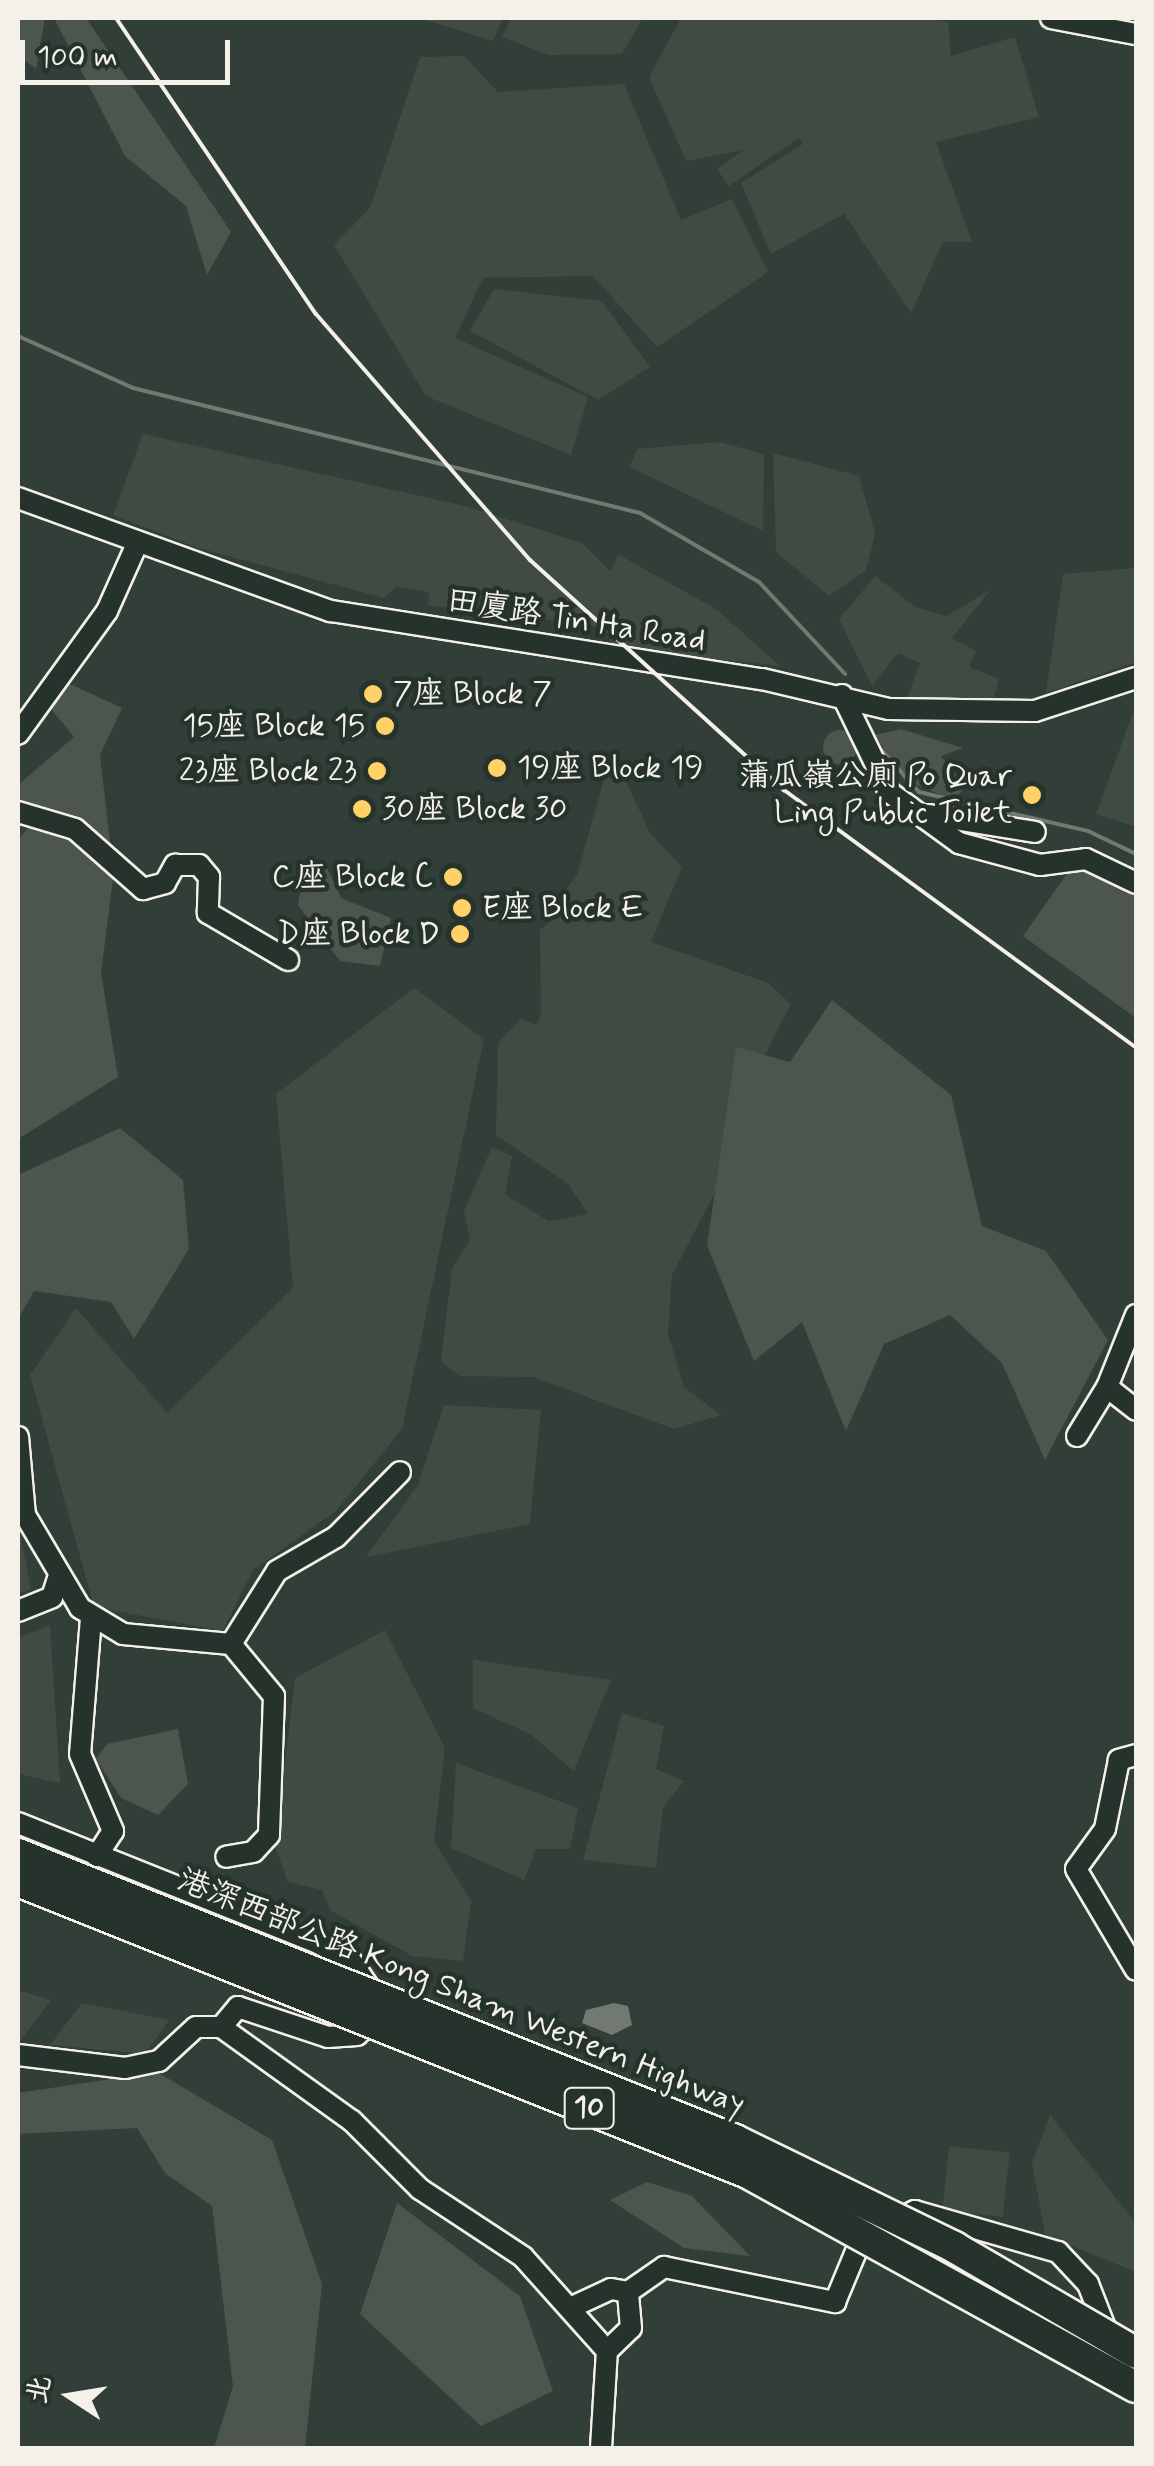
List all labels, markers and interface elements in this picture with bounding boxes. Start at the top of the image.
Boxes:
scale bar [25,20,235,82]
text: 100 m [37,38,118,77]
street label: 田廈路 Tin Ha Road [443,581,709,661]
place label: 7座 Block 7 [393,675,552,713]
marker: 7座 Block 7 [362,683,384,705]
place label: 15座 Block 15 [183,707,365,745]
marker: 15座 Block 15 [374,715,396,737]
place label: 19座 Block 19 [517,749,704,787]
place label: 23座 Block 23 [179,752,357,790]
marker: 19座 Block 19 [486,757,508,779]
place label: 蒲瓜嶺公廁 Po Quar Ling Public Toilet [739,758,1012,833]
marker: 23座 Block 23 [366,760,388,782]
marker: 蒲瓜嶺公廁 Po Quar Ling Public Toilet [1021,784,1043,806]
place label: 30座 Block 30 [382,790,567,828]
marker: 30座 Block 30 [351,798,373,820]
place label: C座 Block C [268,858,433,896]
marker: C座 Block C [442,866,464,888]
place label: E座 Block E [482,889,639,927]
marker: E座 Block E [451,897,473,919]
place label: D座 Block D [276,915,440,953]
marker: D座 Block D [449,923,471,945]
street label: 港深西部公路 Kong Sham Western Highway [173,1862,749,2124]
road number: 10 [562,2083,616,2133]
north arrow [20,2346,120,2446]
text: 北 [19,2372,61,2407]

